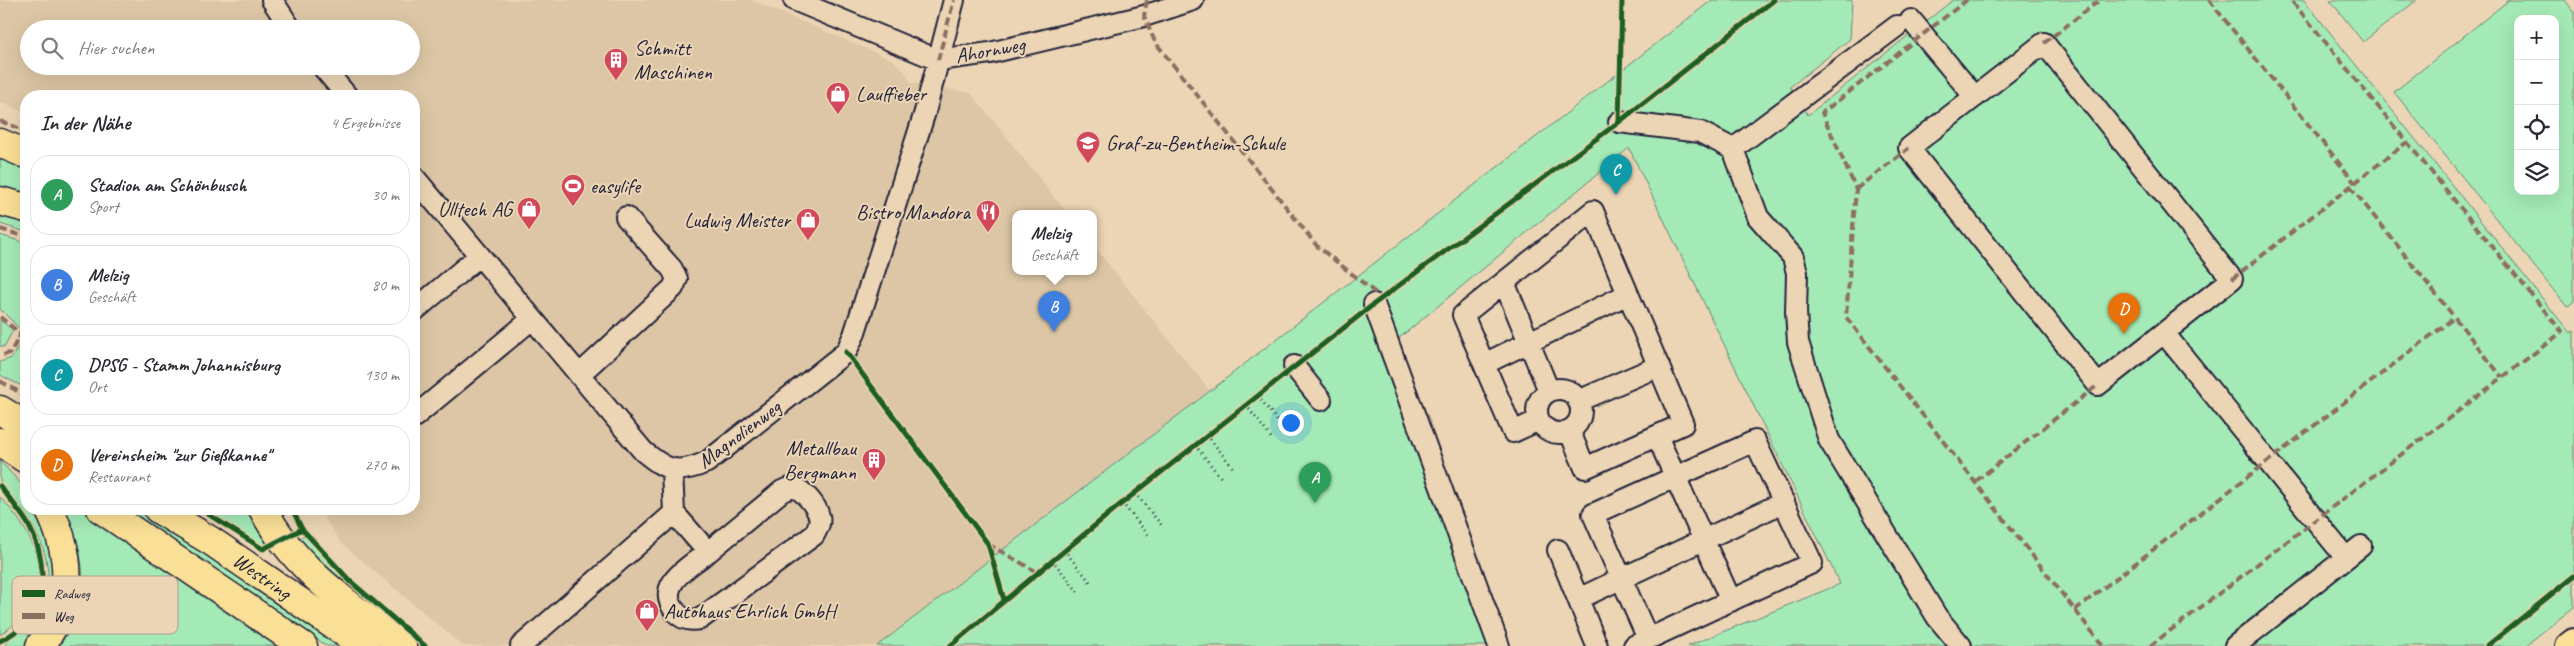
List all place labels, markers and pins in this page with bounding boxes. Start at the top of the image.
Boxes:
place label: Schmitt Maschinen [634,35,713,85]
building icon: Schmitt Maschinen [603,47,629,81]
shop icon: Lauffieber [825,81,851,115]
place label: Lauffieber [856,81,927,107]
school or university icon: Graf-zu-Bentheim-Schule [1075,130,1101,164]
place label: Graf-zu-Bentheim-Schule [1106,130,1286,156]
pin: C [1600,154,1632,195]
sports icon: easylife [560,173,586,207]
place label: easylife [590,173,642,199]
place label: Ulltech AG [438,196,515,222]
shop icon: Ulltech AG [516,196,542,230]
place label: Bistro Mandora [856,199,972,225]
restaurant icon: Bistro Mandora [975,199,1001,233]
place label: Ludwig Meister [684,207,791,233]
shop icon: Ludwig Meister [795,207,821,241]
pin: B [1038,291,1070,332]
pin: D [2108,293,2140,334]
place label: Metallbau Bergmann [784,435,857,485]
building icon: Metallbau Bergmann [861,447,887,481]
pin: A [1299,462,1331,503]
shop icon: Autohaus Ehrlich GmbH [634,598,660,632]
place label: Autohaus Ehrlich GmbH [664,598,839,624]

